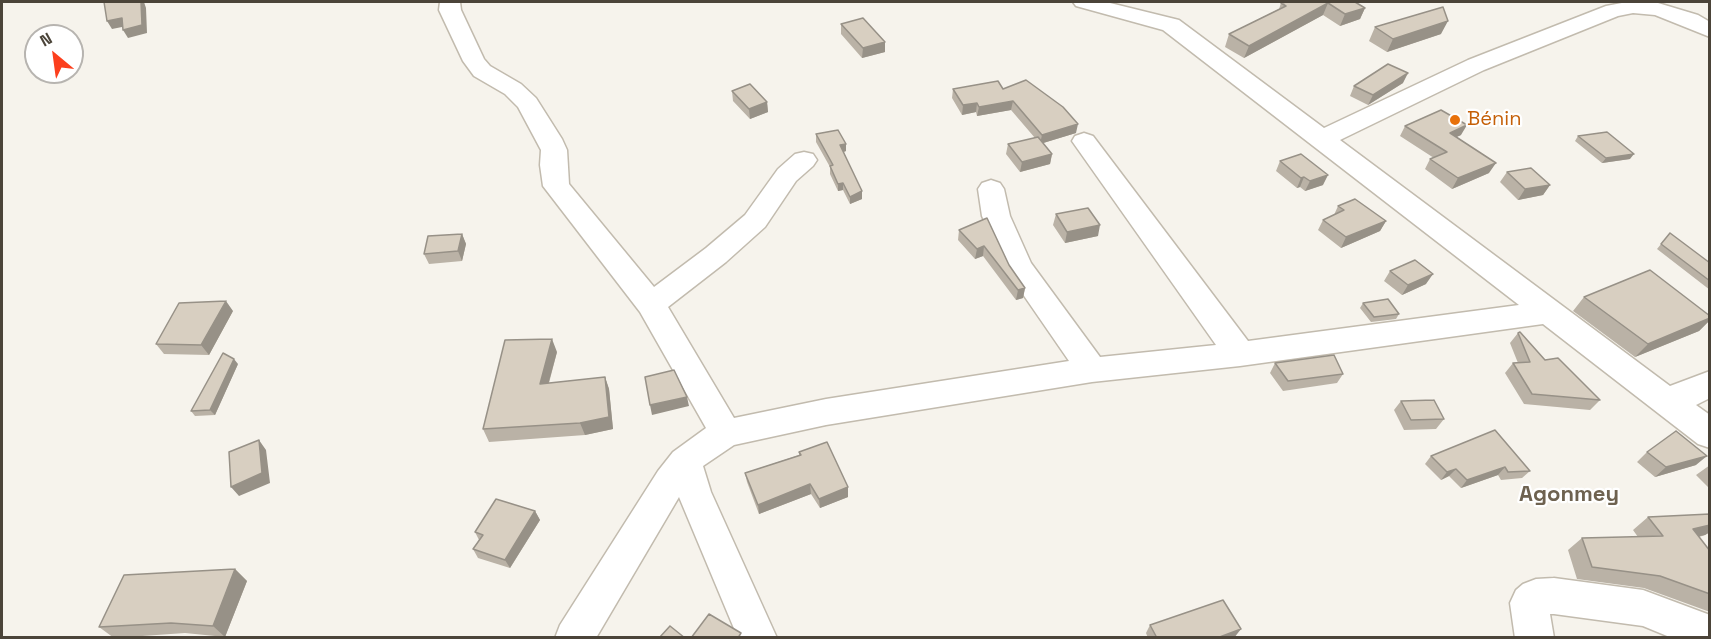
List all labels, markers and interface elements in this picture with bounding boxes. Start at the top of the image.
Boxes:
north arrow [24,24,84,84]
text: N [36,28,56,51]
place label: Bénin [1467,108,1521,132]
marker: Bénin [1448,113,1462,127]
district label: Agonmey [1519,482,1619,508]

